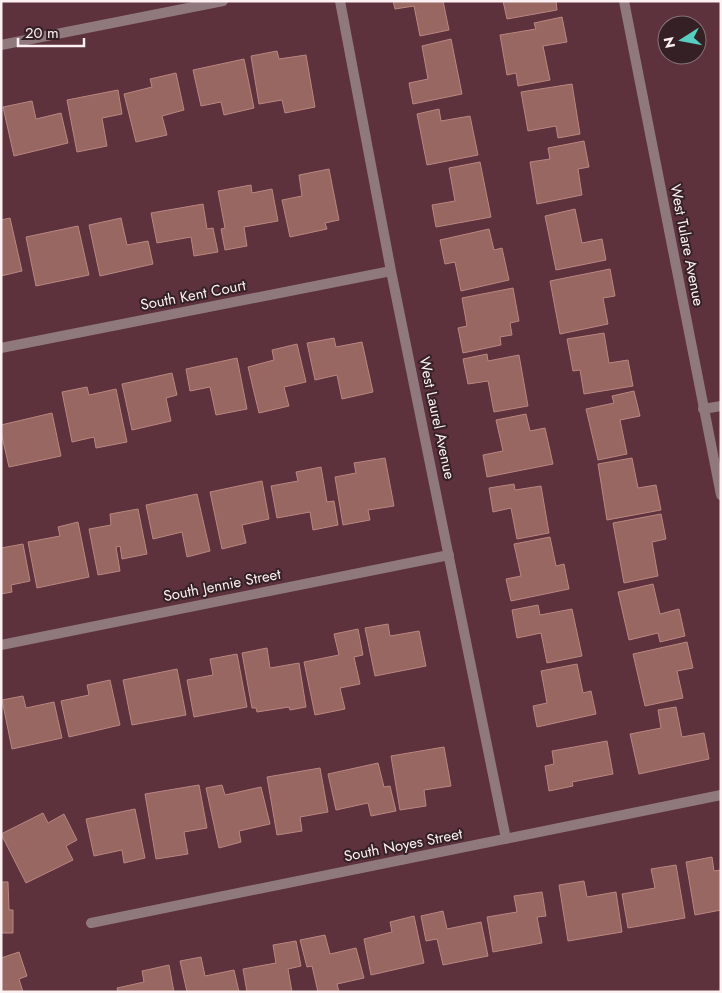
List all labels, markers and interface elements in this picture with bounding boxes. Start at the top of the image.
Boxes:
scale bar [18,15,84,47]
north arrow [657,15,707,65]
text: 20 m [25,22,59,44]
text: N [658,35,680,50]
street label: West Tulare Avenue [664,182,710,308]
street label: South Kent Court [138,274,248,316]
street label: West Laurel Avenue [413,355,461,482]
street label: South Jennie Street [161,563,283,607]
street label: South Noyes Street [342,823,465,867]

